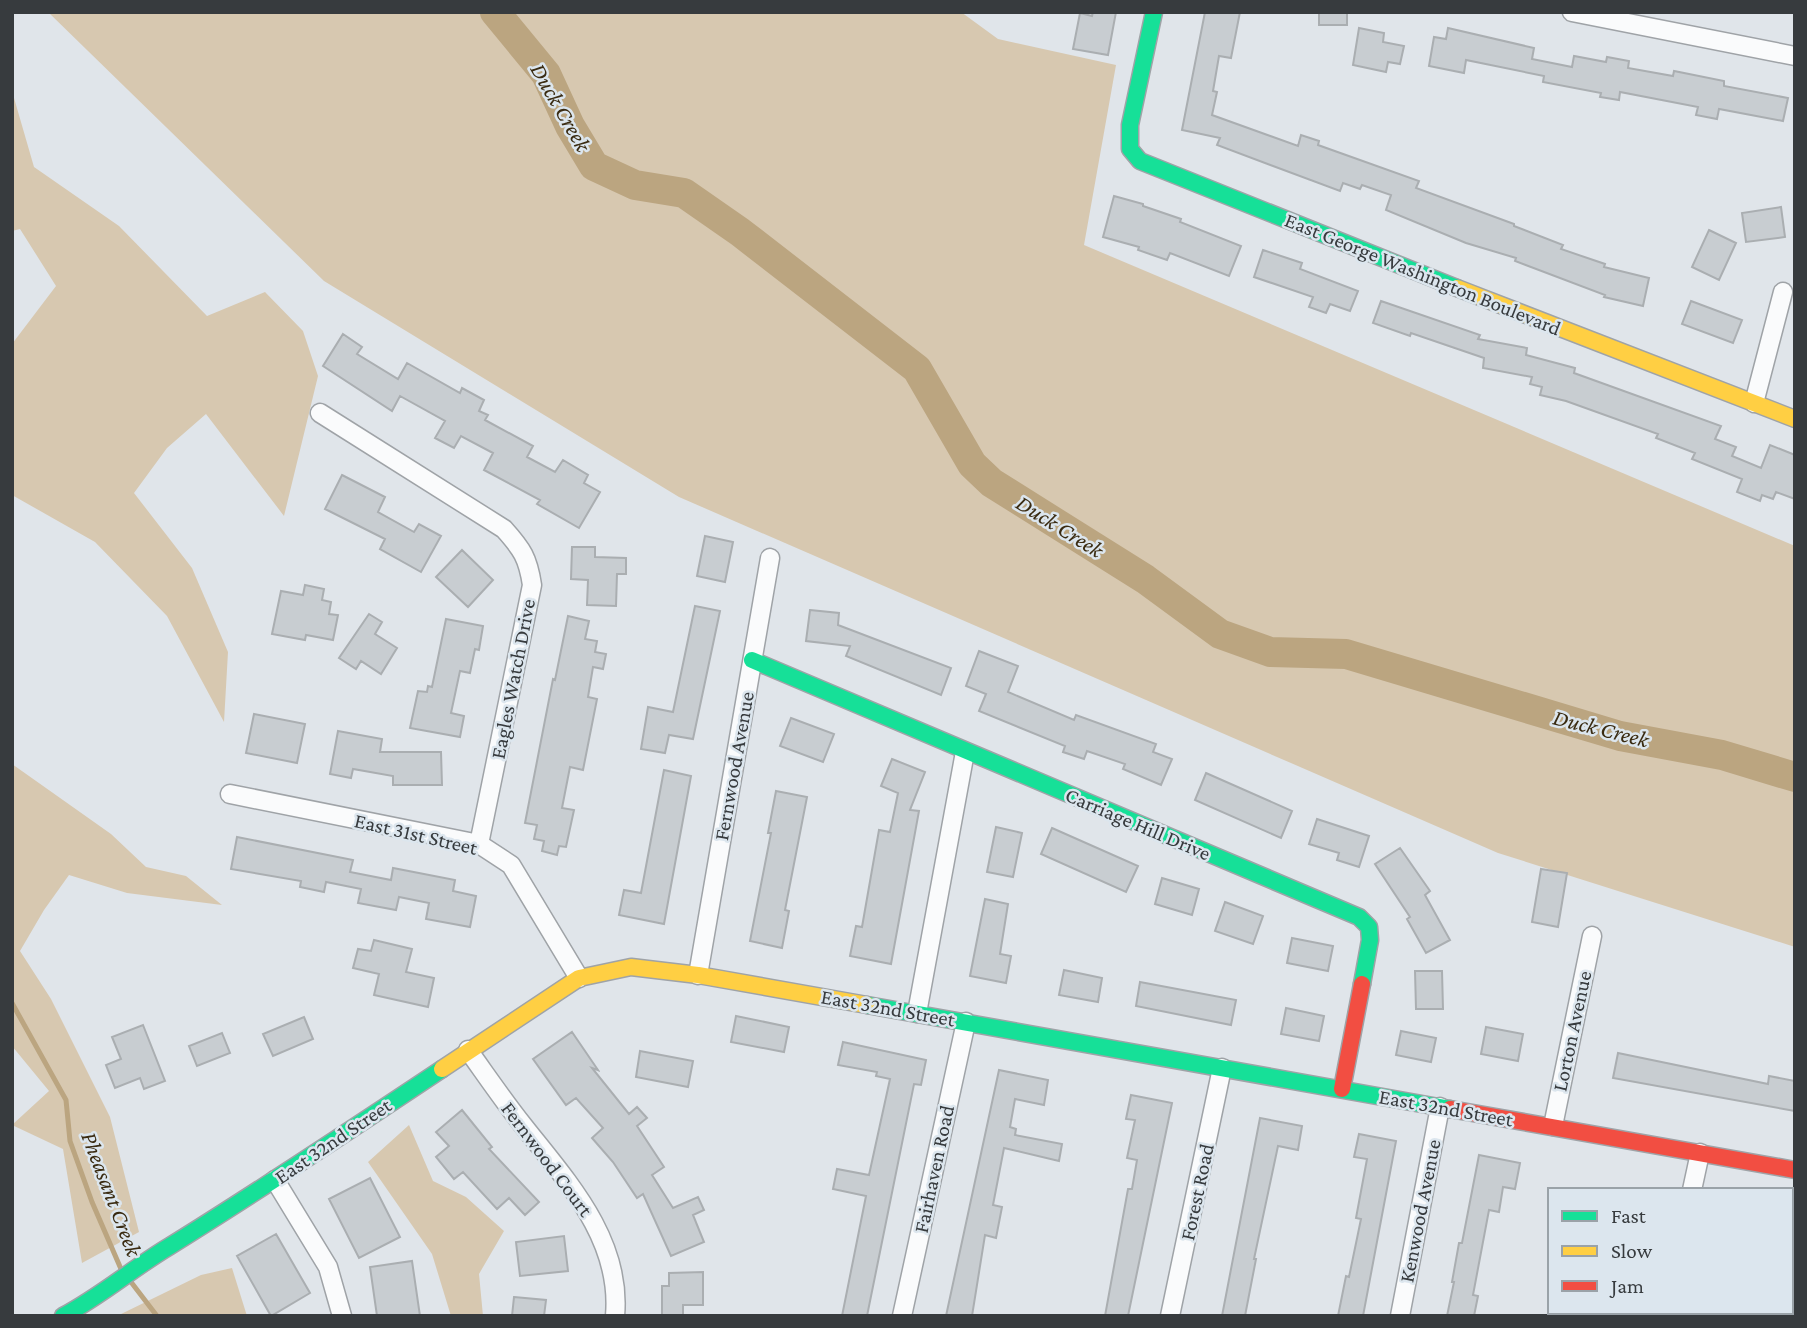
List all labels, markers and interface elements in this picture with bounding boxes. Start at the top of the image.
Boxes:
water label: Duck Creek [525,58,597,157]
street label: East George Washington Boulevard [1281,208,1565,340]
water label: Duck Creek [1012,489,1109,563]
street label: Eagles Watch Drive [486,597,540,761]
street label: Fernwood Avenue [709,690,759,842]
water label: Duck Creek [1550,704,1653,753]
street label: Carriage Hill Drive [1062,783,1214,865]
street label: East 31st Street [352,808,481,860]
street label: Lorton Avenue [1548,969,1596,1093]
street label: East 32nd Street [819,984,958,1032]
street label: East 32nd Street [1377,1084,1516,1132]
street label: East 32nd Street [270,1093,397,1189]
street label: Fernwood Court [496,1097,598,1222]
street label: Fairhaven Road [909,1103,959,1235]
water label: Pheasant Creek [76,1128,148,1261]
street label: Kenwood Avenue [1394,1137,1446,1285]
street label: Forest Road [1175,1141,1219,1243]
legend [1548,1188,1793,1314]
text: Fast [1611,1204,1647,1228]
text: Slow [1611,1239,1653,1263]
text: Jam [1609,1274,1644,1298]

